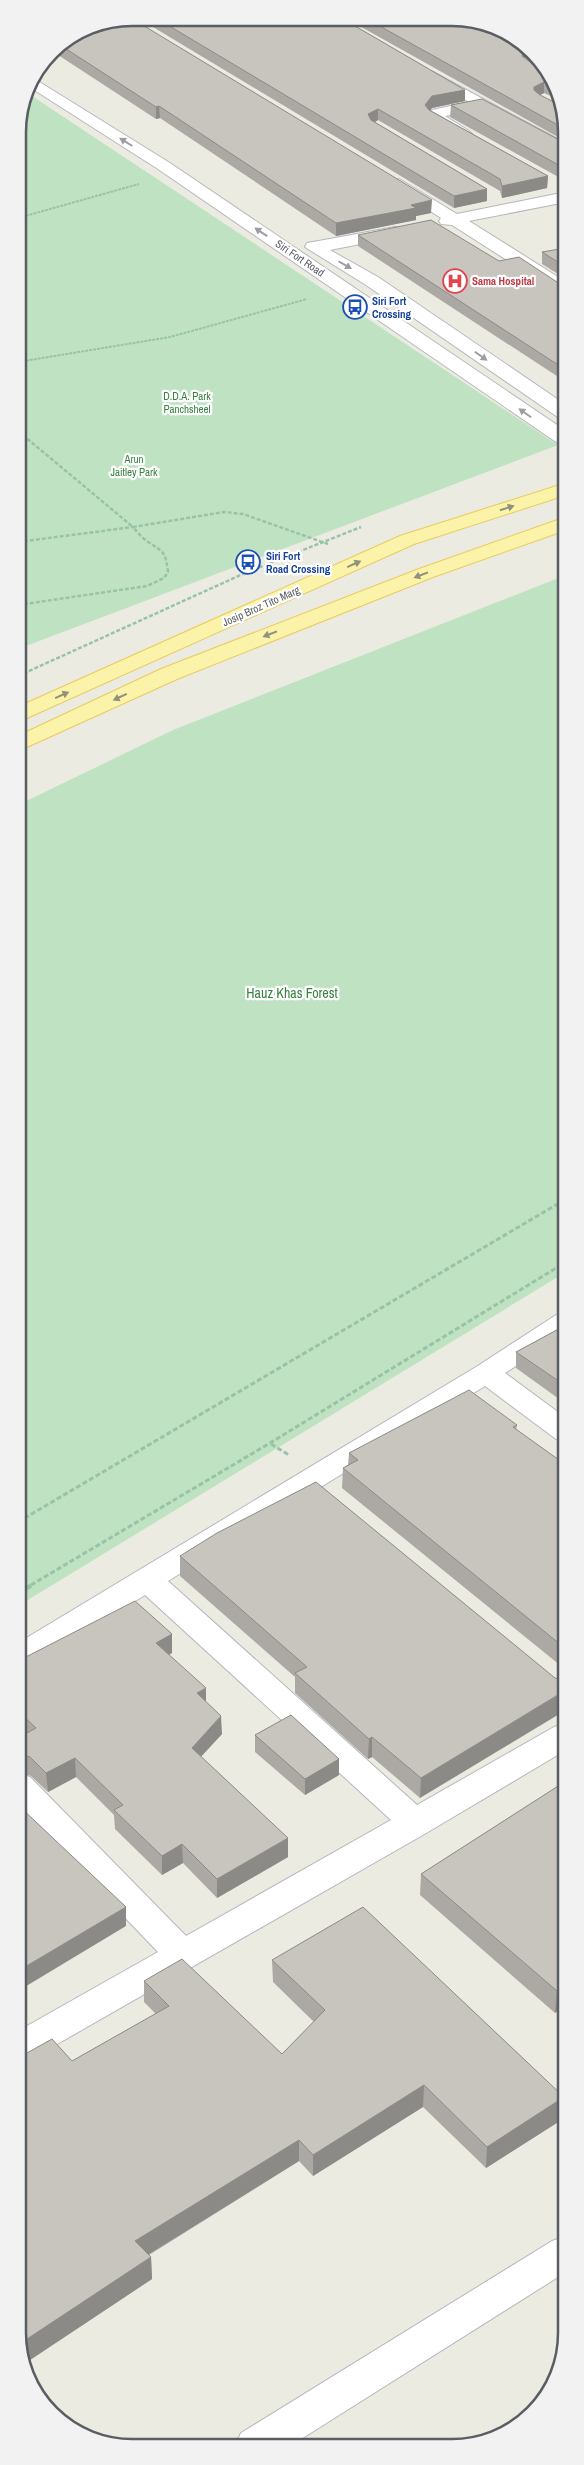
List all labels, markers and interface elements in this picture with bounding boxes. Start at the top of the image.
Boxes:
one-way arrow [120,137,133,147]
one-way arrow [255,227,268,237]
street label: Siri Fort Road [273,236,327,280]
one-way arrow [339,261,352,270]
hospital icon: Sama Hospital [442,268,468,294]
place label: Sama Hospital [472,274,534,288]
bus stop icon: Siri Fort Crossing [342,294,368,320]
place label: Siri Fort Crossing [372,294,412,321]
one-way arrow [474,351,487,361]
park label: D.D.A. Park Panchsheel [163,389,211,416]
one-way arrow [519,408,532,418]
park label: Arun Jaitley Park [110,452,158,479]
one-way arrow [499,504,514,511]
bus stop icon: Siri Fort Road Crossing [235,549,261,575]
place label: Siri Fort Road Crossing [266,549,331,576]
one-way arrow [347,560,361,568]
one-way arrow [413,571,428,579]
street label: Josip Broz Tito Marg [220,583,302,629]
one-way arrow [262,630,277,638]
one-way arrow [55,691,69,699]
one-way arrow [113,693,127,701]
park label: Hauz Khas Forest [246,984,338,1002]

